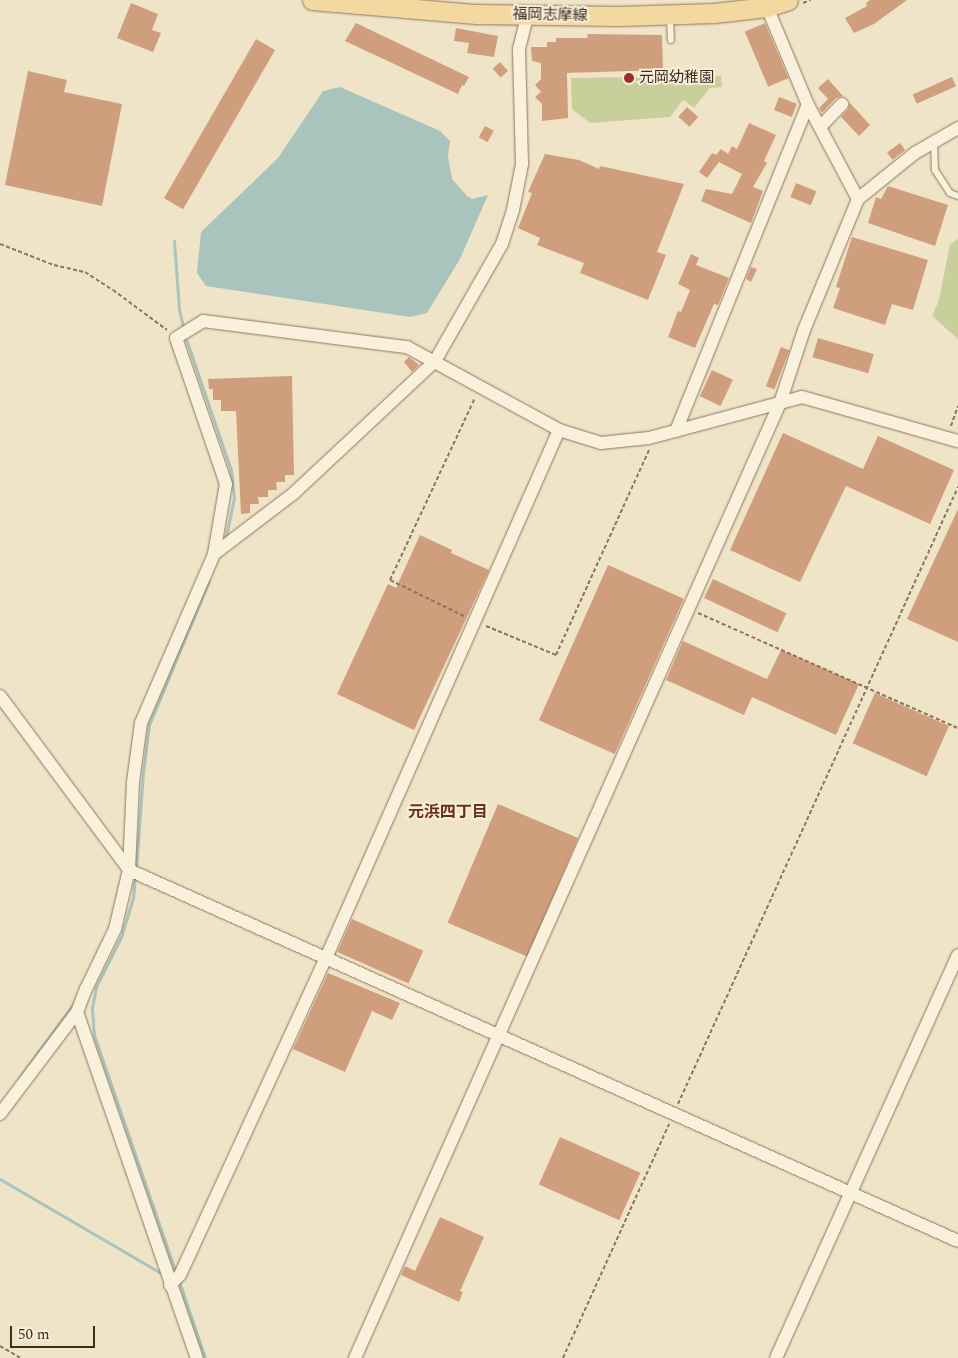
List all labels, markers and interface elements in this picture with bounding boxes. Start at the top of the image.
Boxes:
street label: 福岡志摩線 [512,5,588,25]
place label: 元岡幼稚園 [639,69,714,87]
marker: 元岡幼稚園 [623,72,635,84]
district label: 元浜四丁目 [408,802,488,822]
scale bar [12,1316,98,1348]
text: 50 m [18,1323,50,1346]

